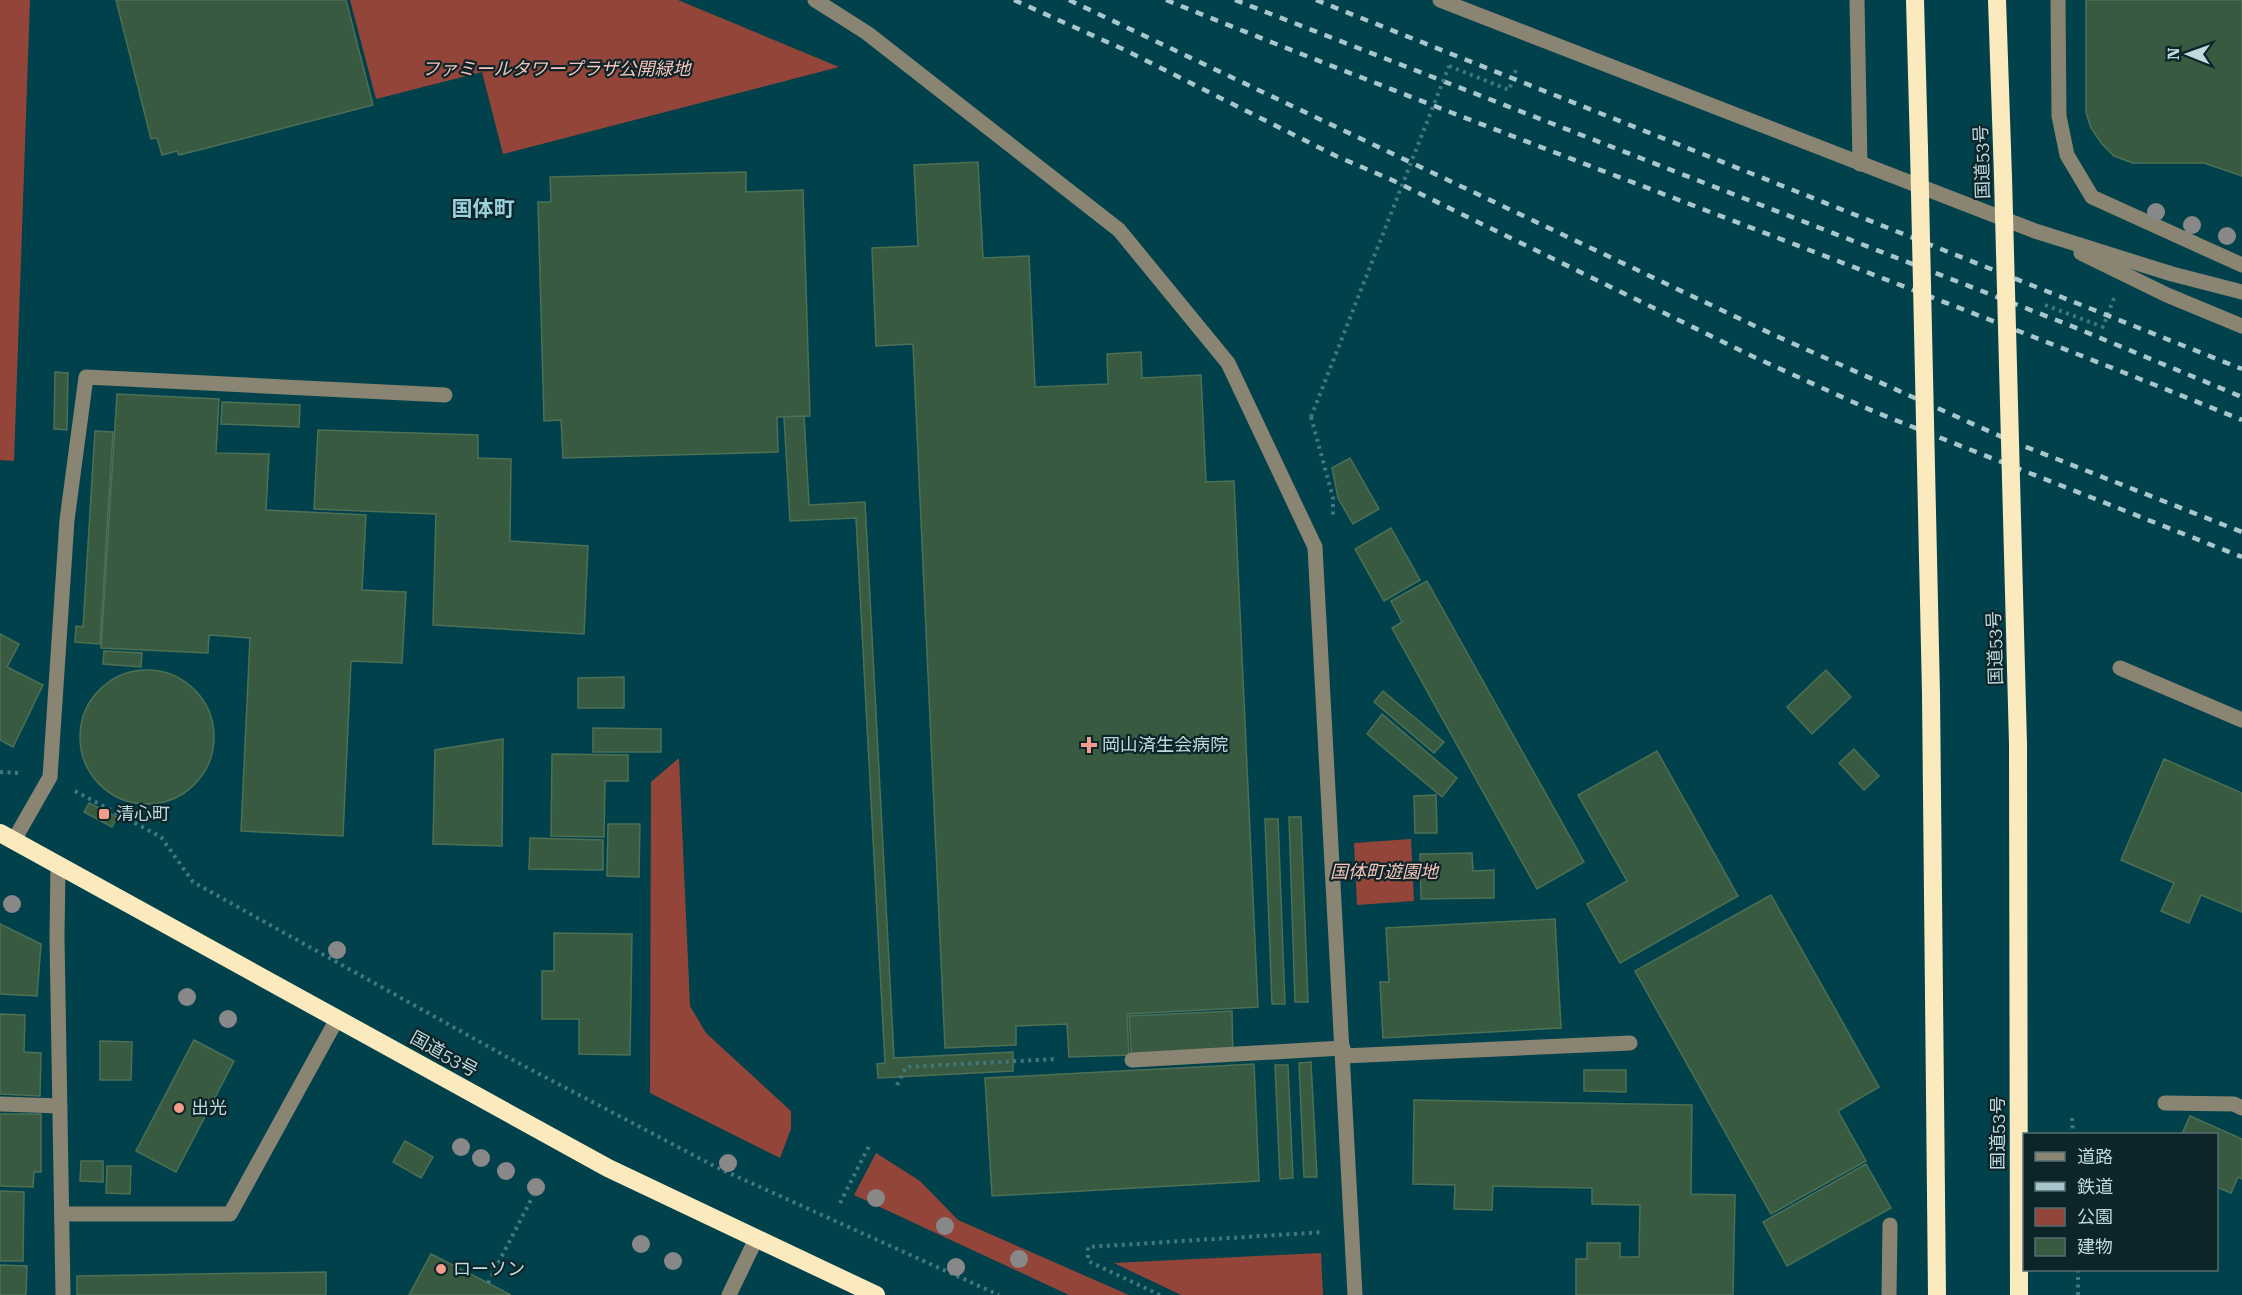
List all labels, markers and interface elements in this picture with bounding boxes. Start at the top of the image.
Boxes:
north arrow [2158,24,2218,84]
text: N [2164,47,2183,60]
park label: ファミールタワープラザ公開緑地 [422,58,692,79]
street label: 国道53号 [1970,125,1993,199]
district label: 国体町 [452,197,515,221]
street label: 国道53号 [1983,611,2006,685]
place label: 岡山済生会病院 [1102,734,1228,755]
marker: 岡山済生会病院 [1080,736,1098,754]
place label: 清心町 [116,803,170,824]
marker: 清心町 [97,807,111,821]
park label: 国体町遊園地 [1330,861,1440,882]
street label: 国道53号 [407,1026,482,1081]
street label: 国道53号 [1987,1096,2008,1170]
place label: 出光 [191,1097,227,1118]
marker: 出光 [172,1101,186,1115]
legend [2023,1133,2218,1271]
text: 道路 [2077,1146,2113,1167]
text: 鉄道 [2077,1176,2113,1197]
text: 公園 [2077,1206,2113,1227]
text: 建物 [2077,1236,2113,1257]
place label: ローソン [453,1258,525,1279]
marker: ローソン [434,1262,448,1276]

